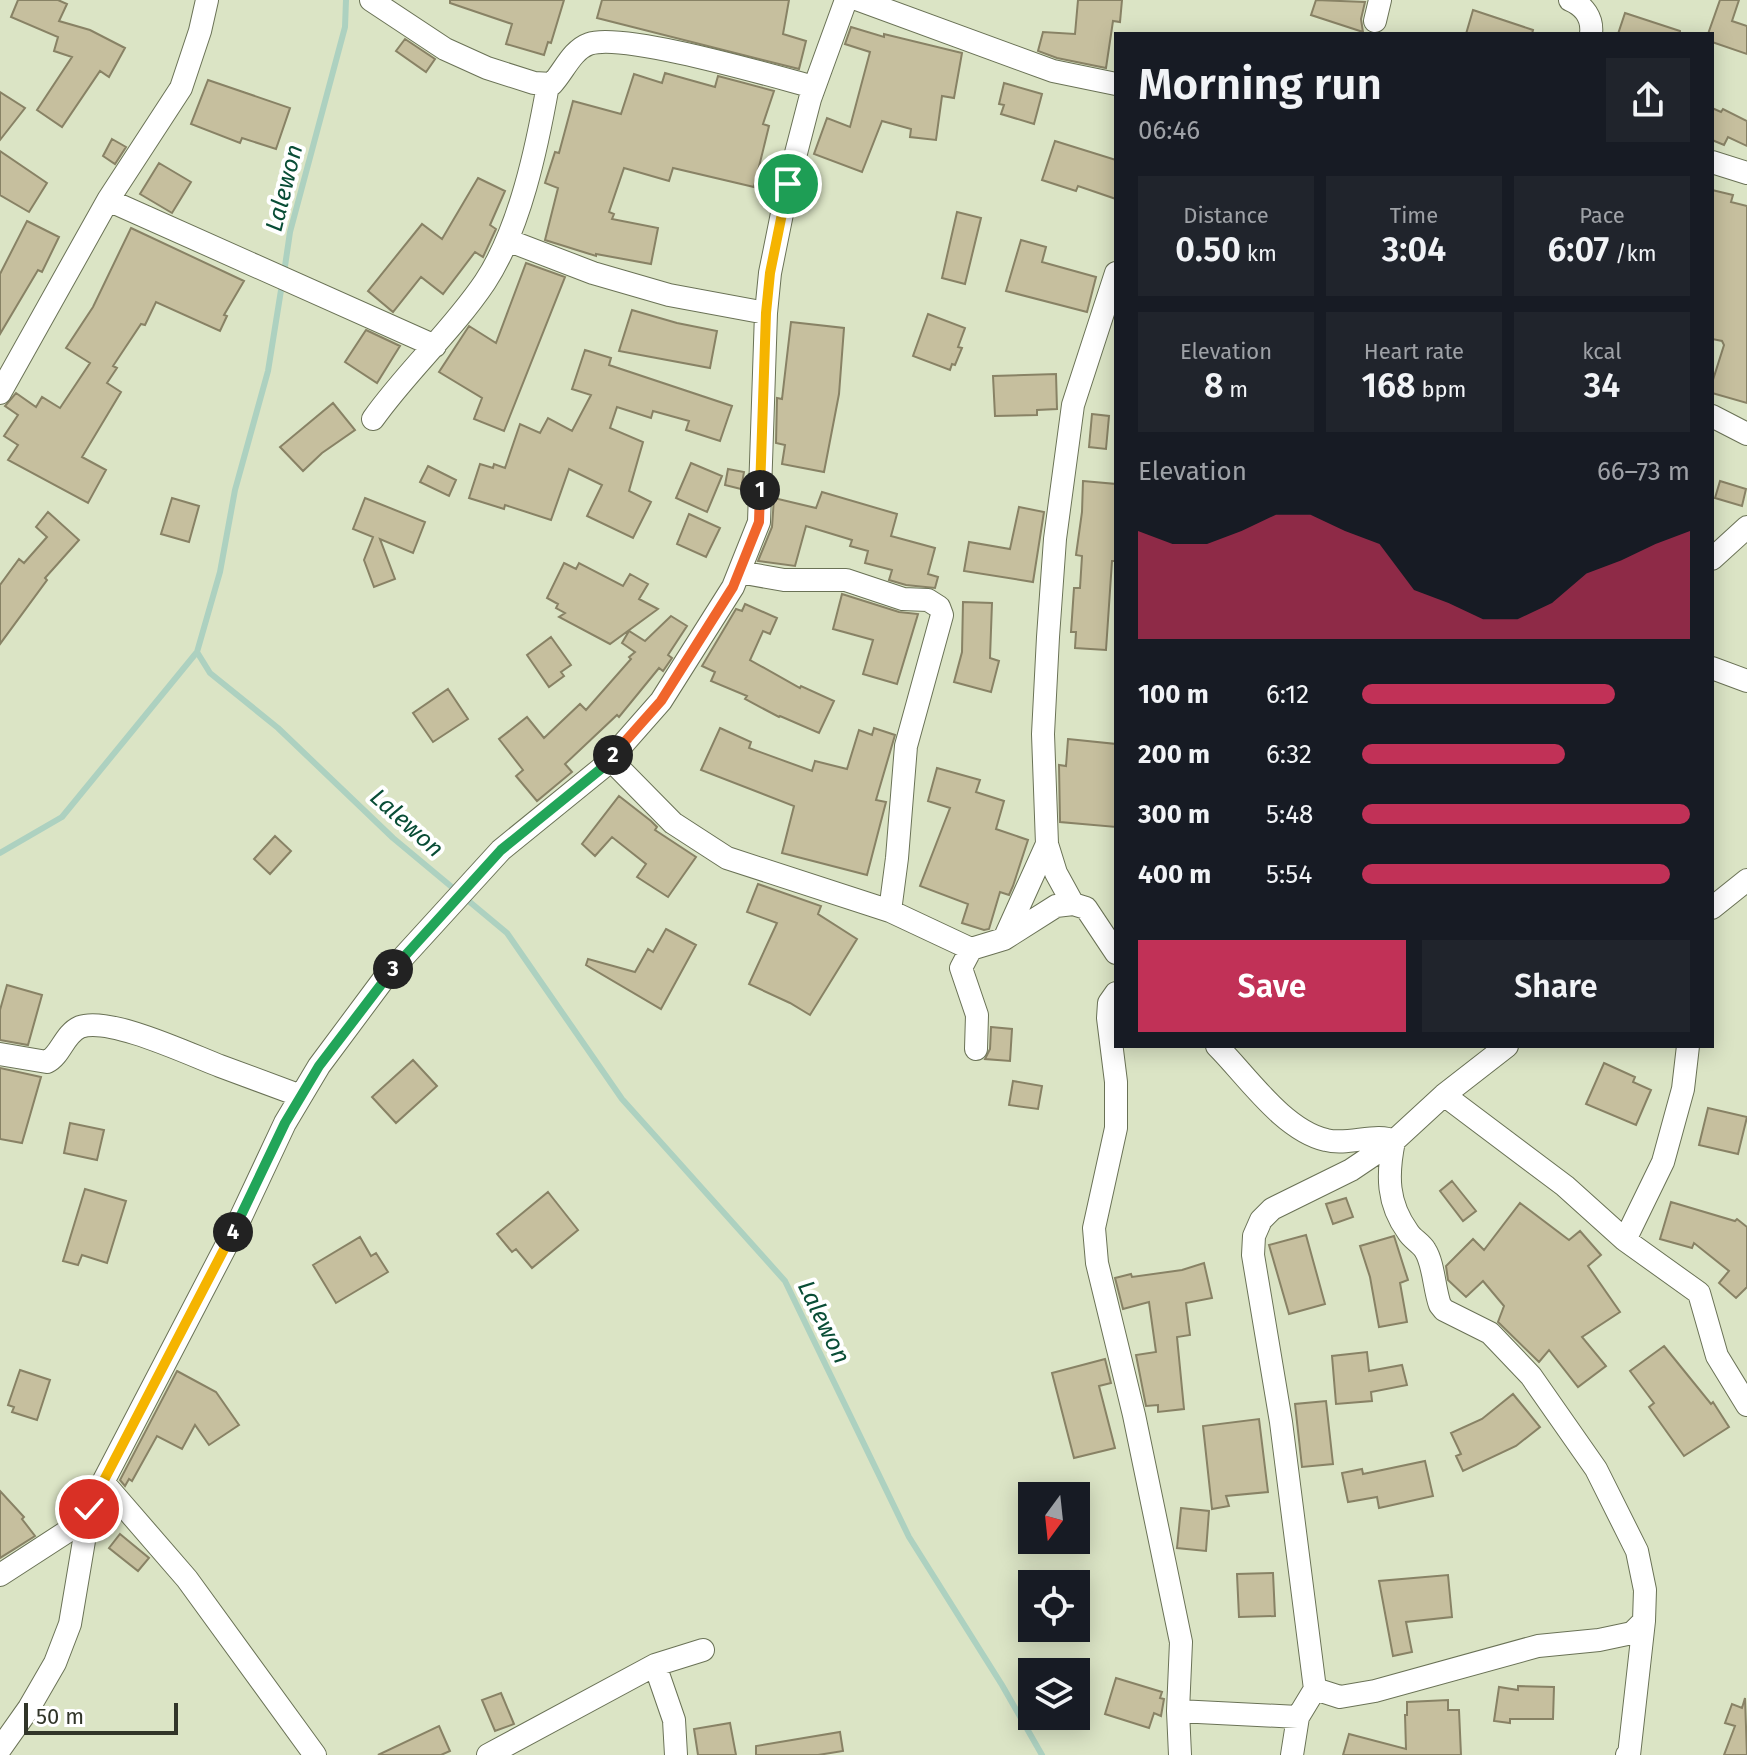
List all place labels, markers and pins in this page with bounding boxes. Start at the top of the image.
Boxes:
pin [754,150,822,218]
pin: 1 [740,470,780,510]
pin: 2 [593,735,633,775]
pin: 3 [373,949,413,989]
pin: 4 [213,1212,253,1252]
pin [55,1475,123,1543]

